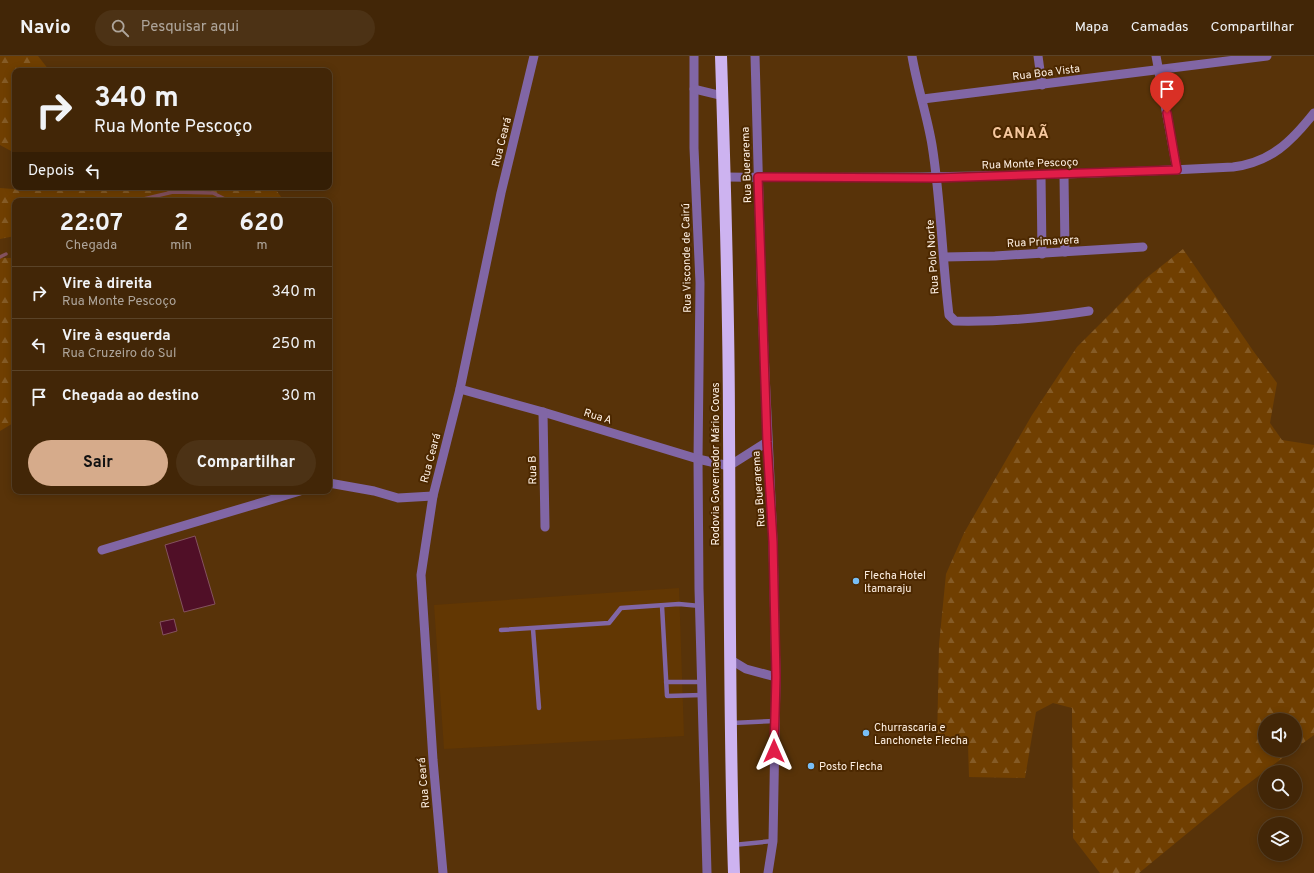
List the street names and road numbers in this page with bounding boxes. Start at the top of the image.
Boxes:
street label: Rua Boa Vista [1011,62,1081,84]
street label: Rua Ceará [489,116,515,169]
street label: Rua Buerarema [739,126,755,203]
street label: Rua Monte Pescoço [981,155,1079,173]
street label: Rua Visconde de Cairú [679,203,695,313]
street label: Rua Polo Norte [923,219,943,295]
street label: Rua Primavera [1007,233,1080,251]
street label: Rodovia Governador Mário Covas [709,382,723,546]
street label: Rua A [582,406,614,428]
street label: Rua Ceará [418,432,444,485]
street label: Rua Buerarema [749,450,769,528]
street label: Rua B [526,455,540,485]
street label: Rua Ceará [415,757,433,809]

